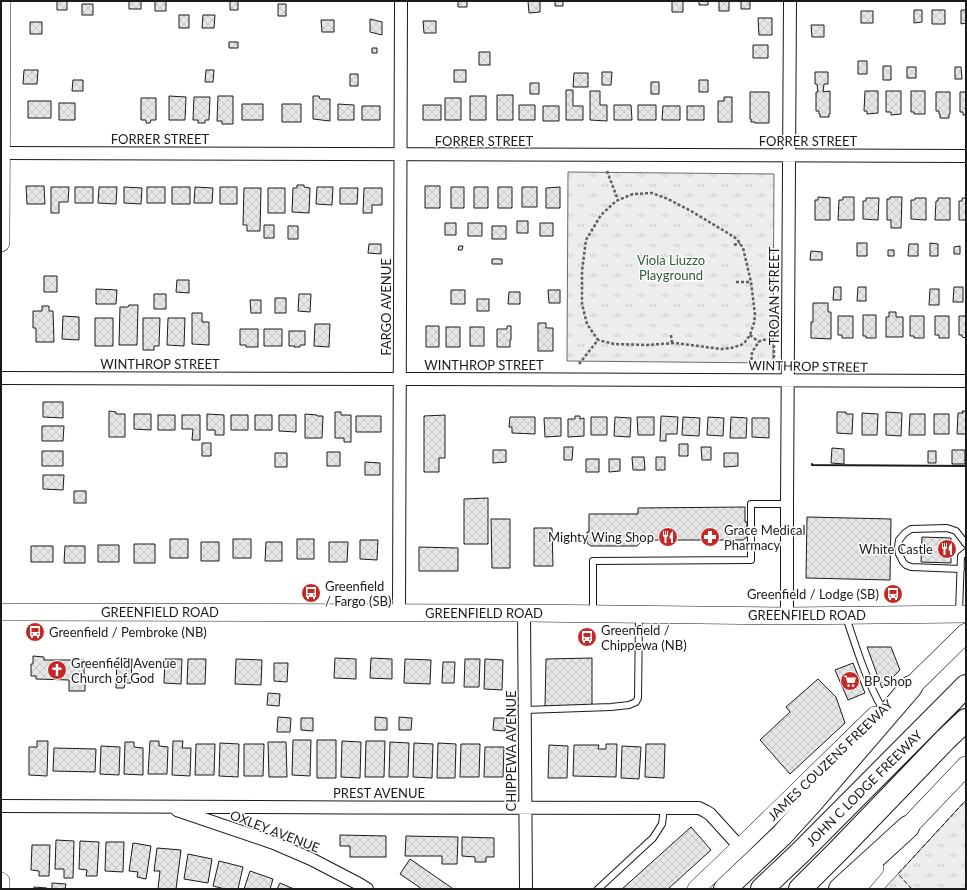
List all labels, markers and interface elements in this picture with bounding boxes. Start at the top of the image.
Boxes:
street label: FORRER STREET [111,131,210,147]
street label: FORRER STREET [435,133,534,149]
street label: FORRER STREET [759,133,858,149]
street label: TROJAN STREET [766,246,782,345]
park label: Viola Liuzzo Playground [637,252,705,283]
street label: FARGO AVENUE [378,258,394,356]
street label: WINTHROP STREET [100,356,220,372]
street label: WINTHROP STREET [424,357,544,373]
street label: WINTHROP STREET [748,357,868,375]
place label: Grace Medical Pharmacy [724,522,806,553]
restaurant icon: Mighty Wing Shop [657,526,679,548]
pharmacy icon: Grace Medical Pharmacy [699,526,721,548]
place label: Mighty Wing Shop [548,529,654,545]
restaurant icon: White Castle [936,538,958,560]
place label: White Castle [859,541,933,557]
place label: Greenfield / Fargo (SB) [325,578,391,609]
bus stop icon: Greenfield / Fargo (SB) [300,582,322,604]
bus stop icon: Greenfield / Lodge (SB) [882,583,904,605]
place label: Greenfield / Lodge (SB) [747,586,879,602]
street label: GREENFIELD ROAD [101,604,219,620]
street label: GREENFIELD ROAD [425,605,543,621]
street label: GREENFIELD ROAD [748,607,866,623]
bus stop icon: Greenfield / Pembroke (NB) [24,621,46,643]
place label: Greenfield / Chippewa (NB) [601,622,687,653]
place label: Greenfield / Pembroke (NB) [49,624,207,640]
bus stop icon: Greenfield / Chippewa (NB) [576,626,598,648]
place label: Greenfield Avenue Church of God [71,655,176,686]
church icon: Greenfield Avenue Church of God [46,659,68,681]
supermarket icon: BP Shop [839,670,861,692]
place label: BP Shop [864,673,912,689]
street label: CHIPPEWA AVENUE [503,691,519,811]
street label: JAMES COUZENS FREEWAY [764,695,896,824]
street label: JOHN C LODGE FREEWAY [803,726,926,849]
street label: PREST AVENUE [333,785,425,801]
street label: OXLEY AVENUE [228,807,322,855]

